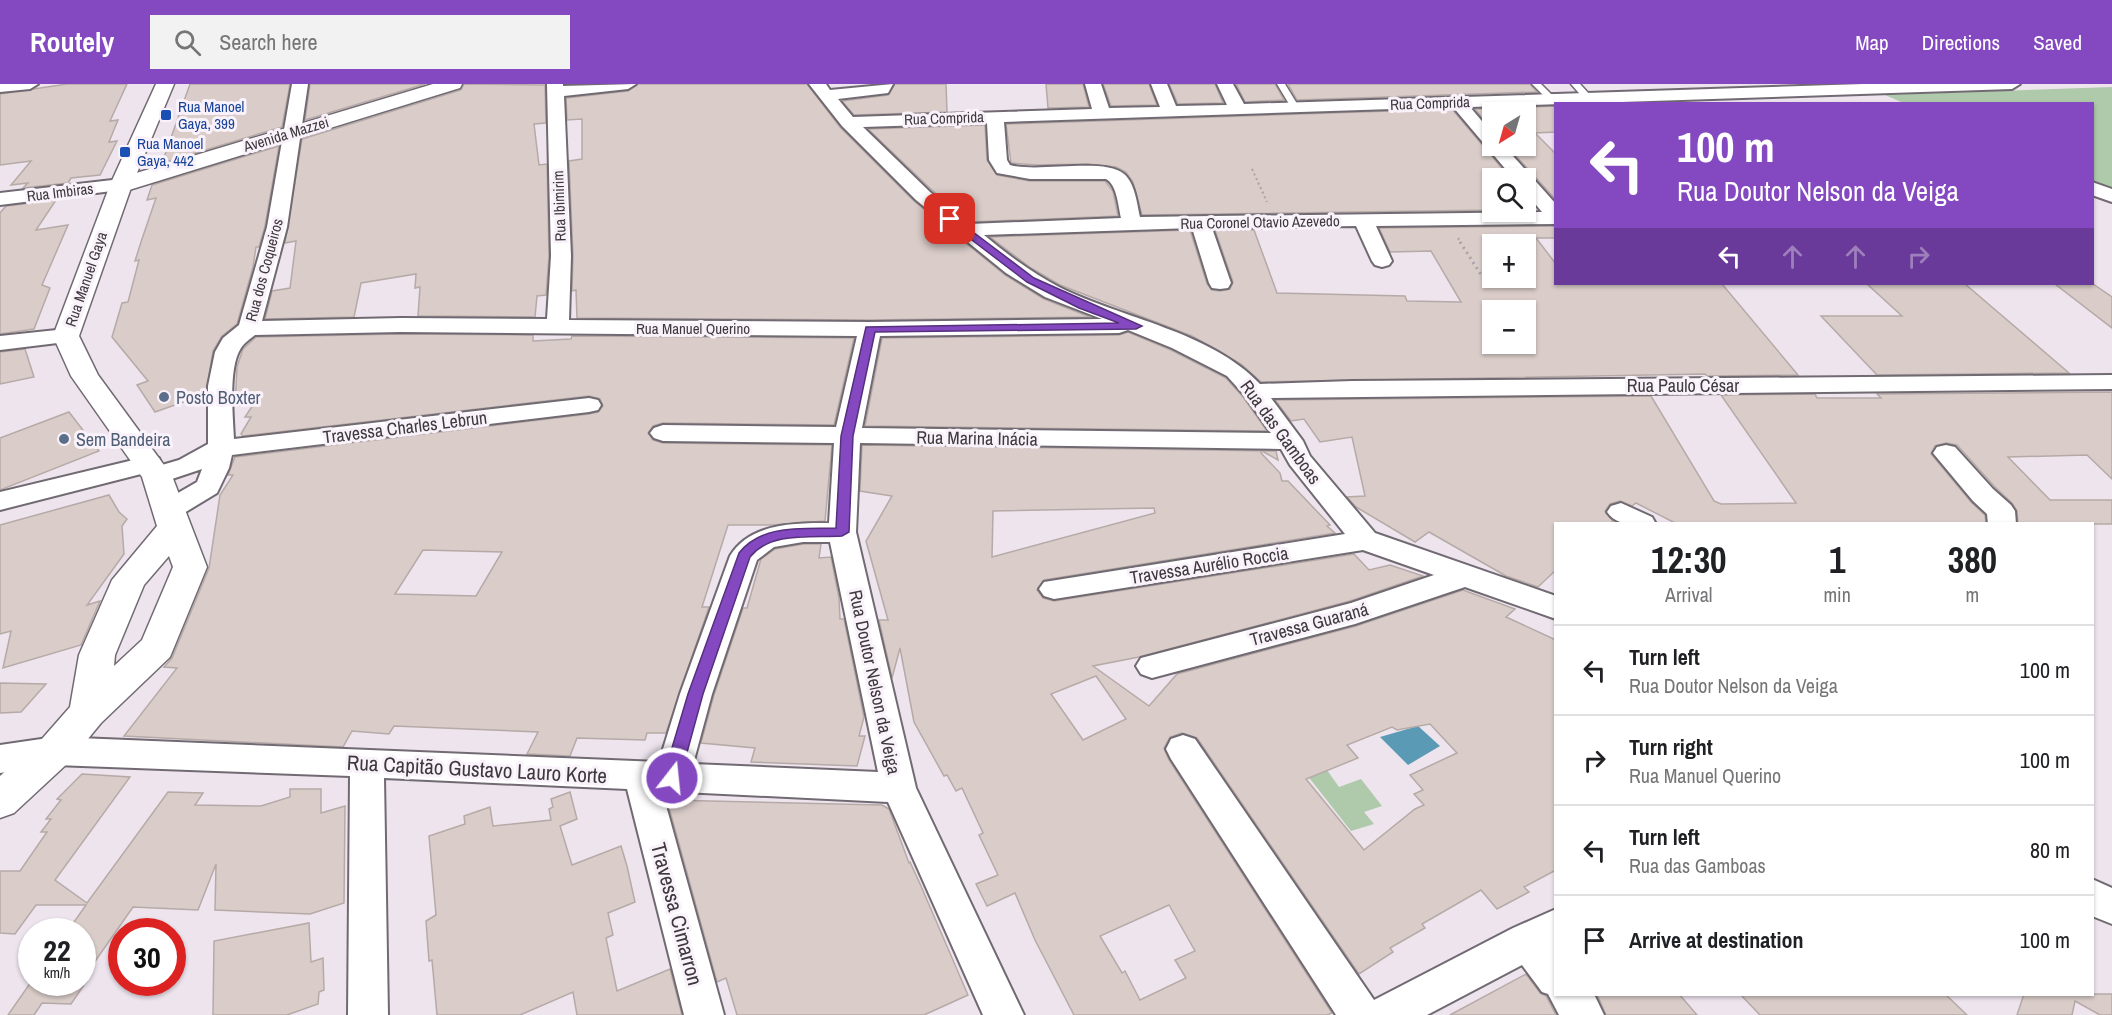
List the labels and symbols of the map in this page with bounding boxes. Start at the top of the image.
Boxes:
street label: Rua Comprida [1390,91,1470,115]
place label: Rua Manoel Gaya, 399 [178,96,244,134]
north arrow [1482,102,1536,156]
street label: Rua Comprida [904,106,984,130]
marker: Rua Manoel Gaya, 399 [159,108,173,122]
street label: Avenida Mazzei [240,111,331,157]
place label: Rua Manoel Gaya, 442 [137,133,203,171]
marker: Rua Manoel Gaya, 442 [118,145,132,159]
street label: Rua Ibimirim [547,170,571,242]
street label: Rua Imbiras [25,177,95,207]
pin [924,193,975,244]
street label: Rua Coronel Otavio Azevedo [1180,210,1340,234]
street label: Rua dos Coqueiros [240,216,288,324]
street label: Rua Manuel Gaya [60,229,112,329]
street label: Rua Manuel Querino [636,318,750,339]
street label: Rua Paulo César [1627,373,1739,398]
street label: Rua das Gamboas [1235,375,1327,489]
place label: Posto Boxter [176,385,261,410]
marker: Posto Boxter [157,390,171,404]
street label: Travessa Charles Lebrun [322,405,488,449]
street label: Rua Marina Inácia [916,424,1038,452]
place label: Sem Bandeira [76,427,170,452]
marker: Sem Bandeira [57,432,71,446]
street label: Travessa Aurélio Roccia [1128,540,1290,590]
street label: Rua Doutor Nelson da Veiga [843,588,907,776]
street label: Travessa Guaraná [1247,596,1371,652]
position arrow [640,746,704,810]
street label: Rua Capitão Gustavo Lauro Korte [346,748,608,790]
street label: Travessa Cimarron [644,839,710,989]
speed limit sign: 30 [108,918,186,996]

